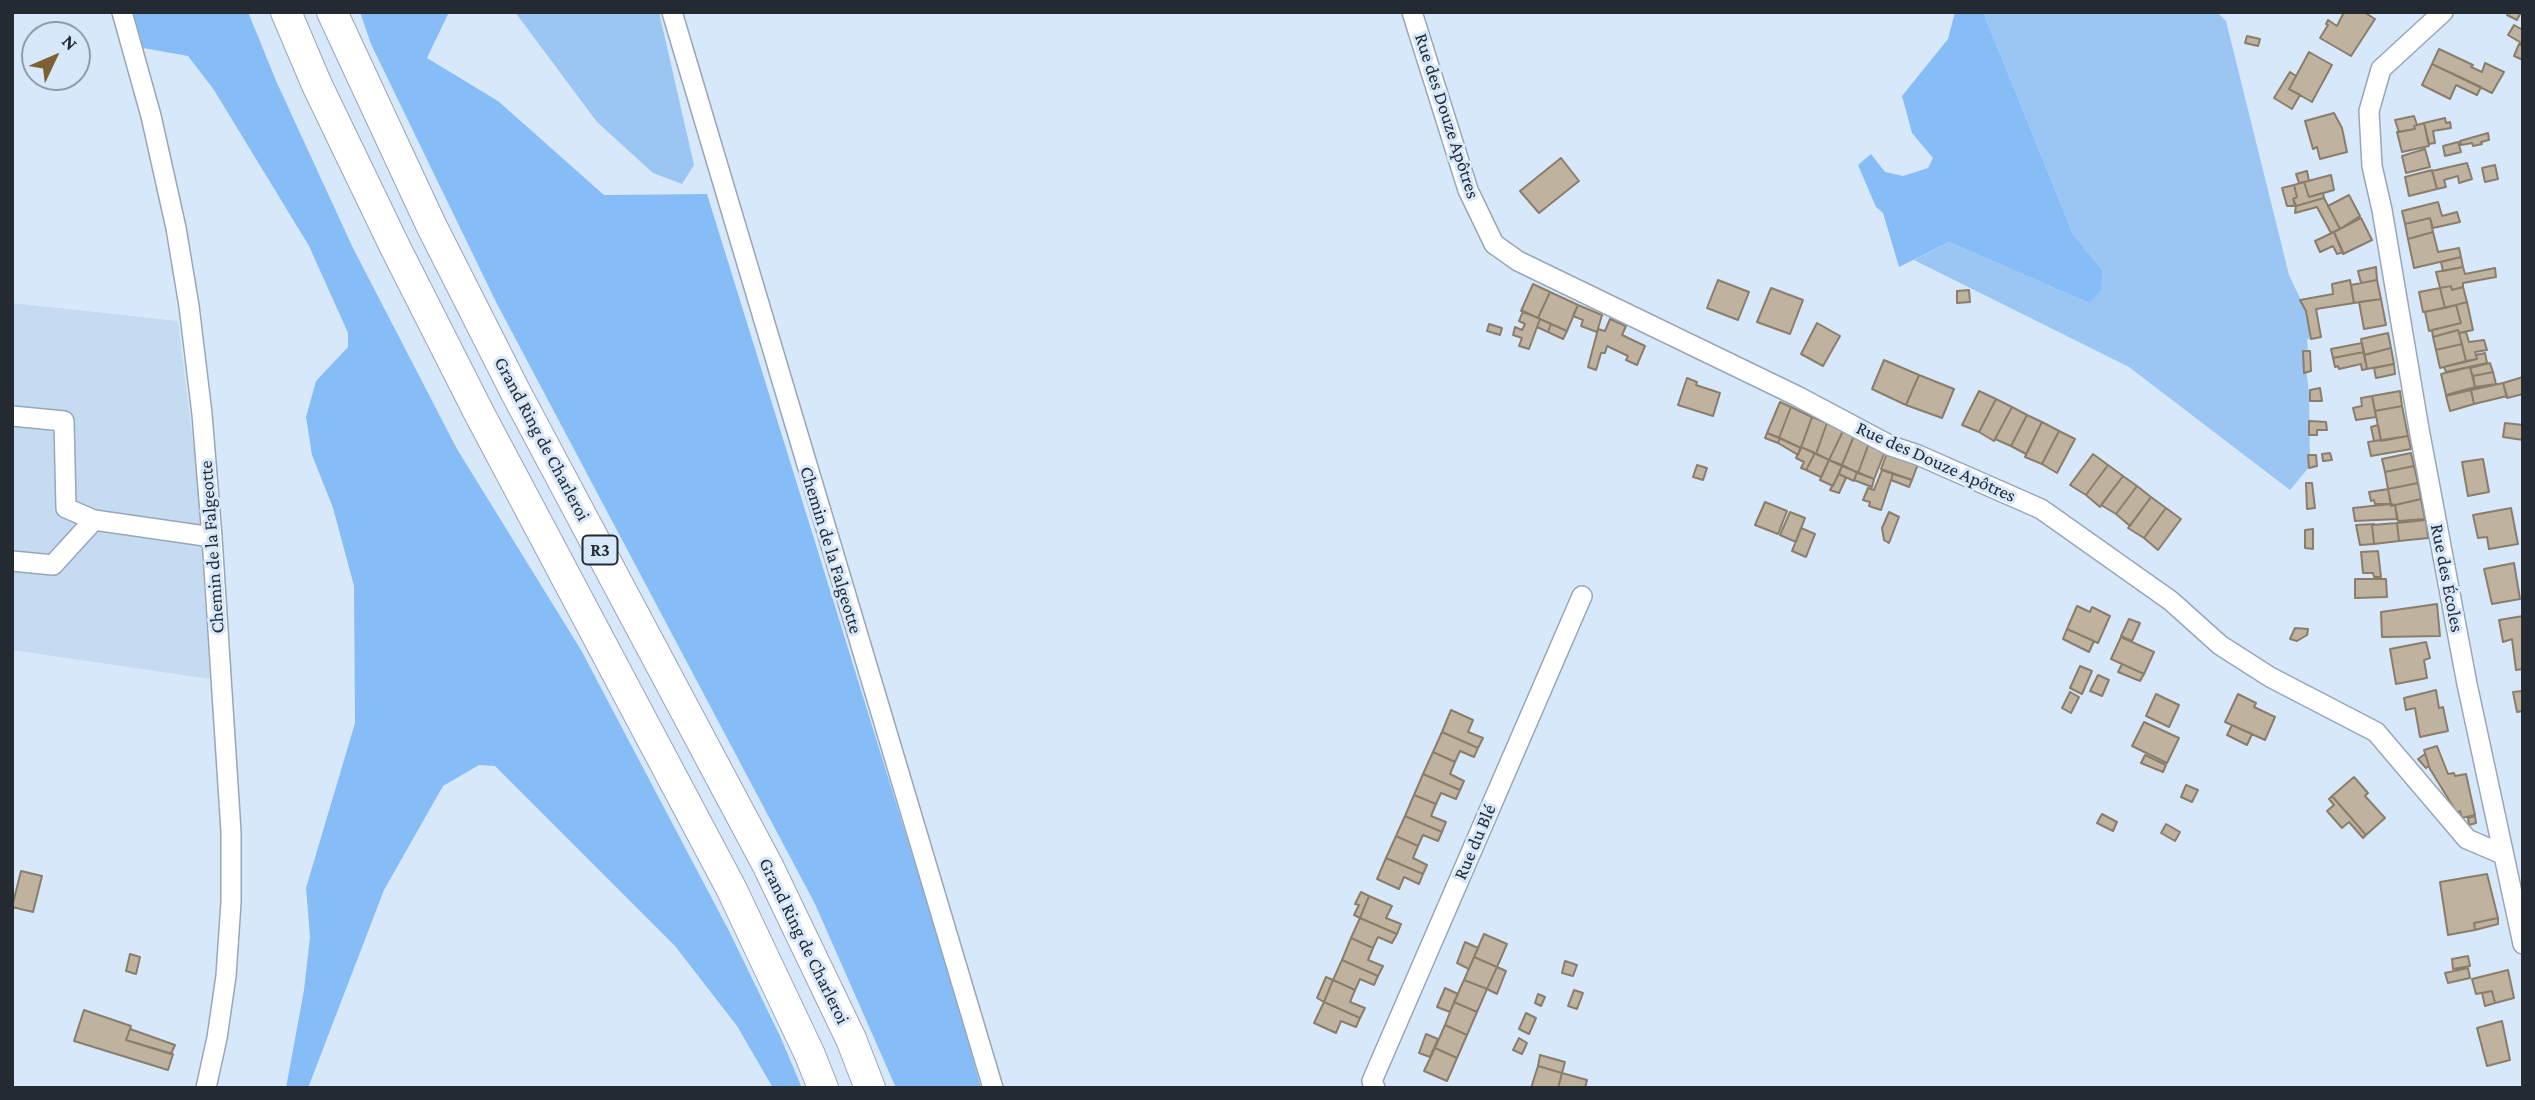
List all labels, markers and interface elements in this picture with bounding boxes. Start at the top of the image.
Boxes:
north arrow [21,21,91,91]
text: N [58,30,82,54]
street label: Rue des Douze Apôtres [1410,30,1484,202]
street label: Grand Ring de Charleroi [489,353,595,525]
street label: Rue des Douze Apôtres [1853,417,2019,507]
street label: Chemin de la Falgeotte [195,460,229,634]
street label: Chemin de la Falgeotte [795,464,867,636]
street label: Rue des Écoles [2425,522,2469,634]
road number: R3 [582,536,618,564]
street label: Rue du Blé [1449,801,1501,883]
street label: Grand Ring de Charleroi [754,854,854,1028]

